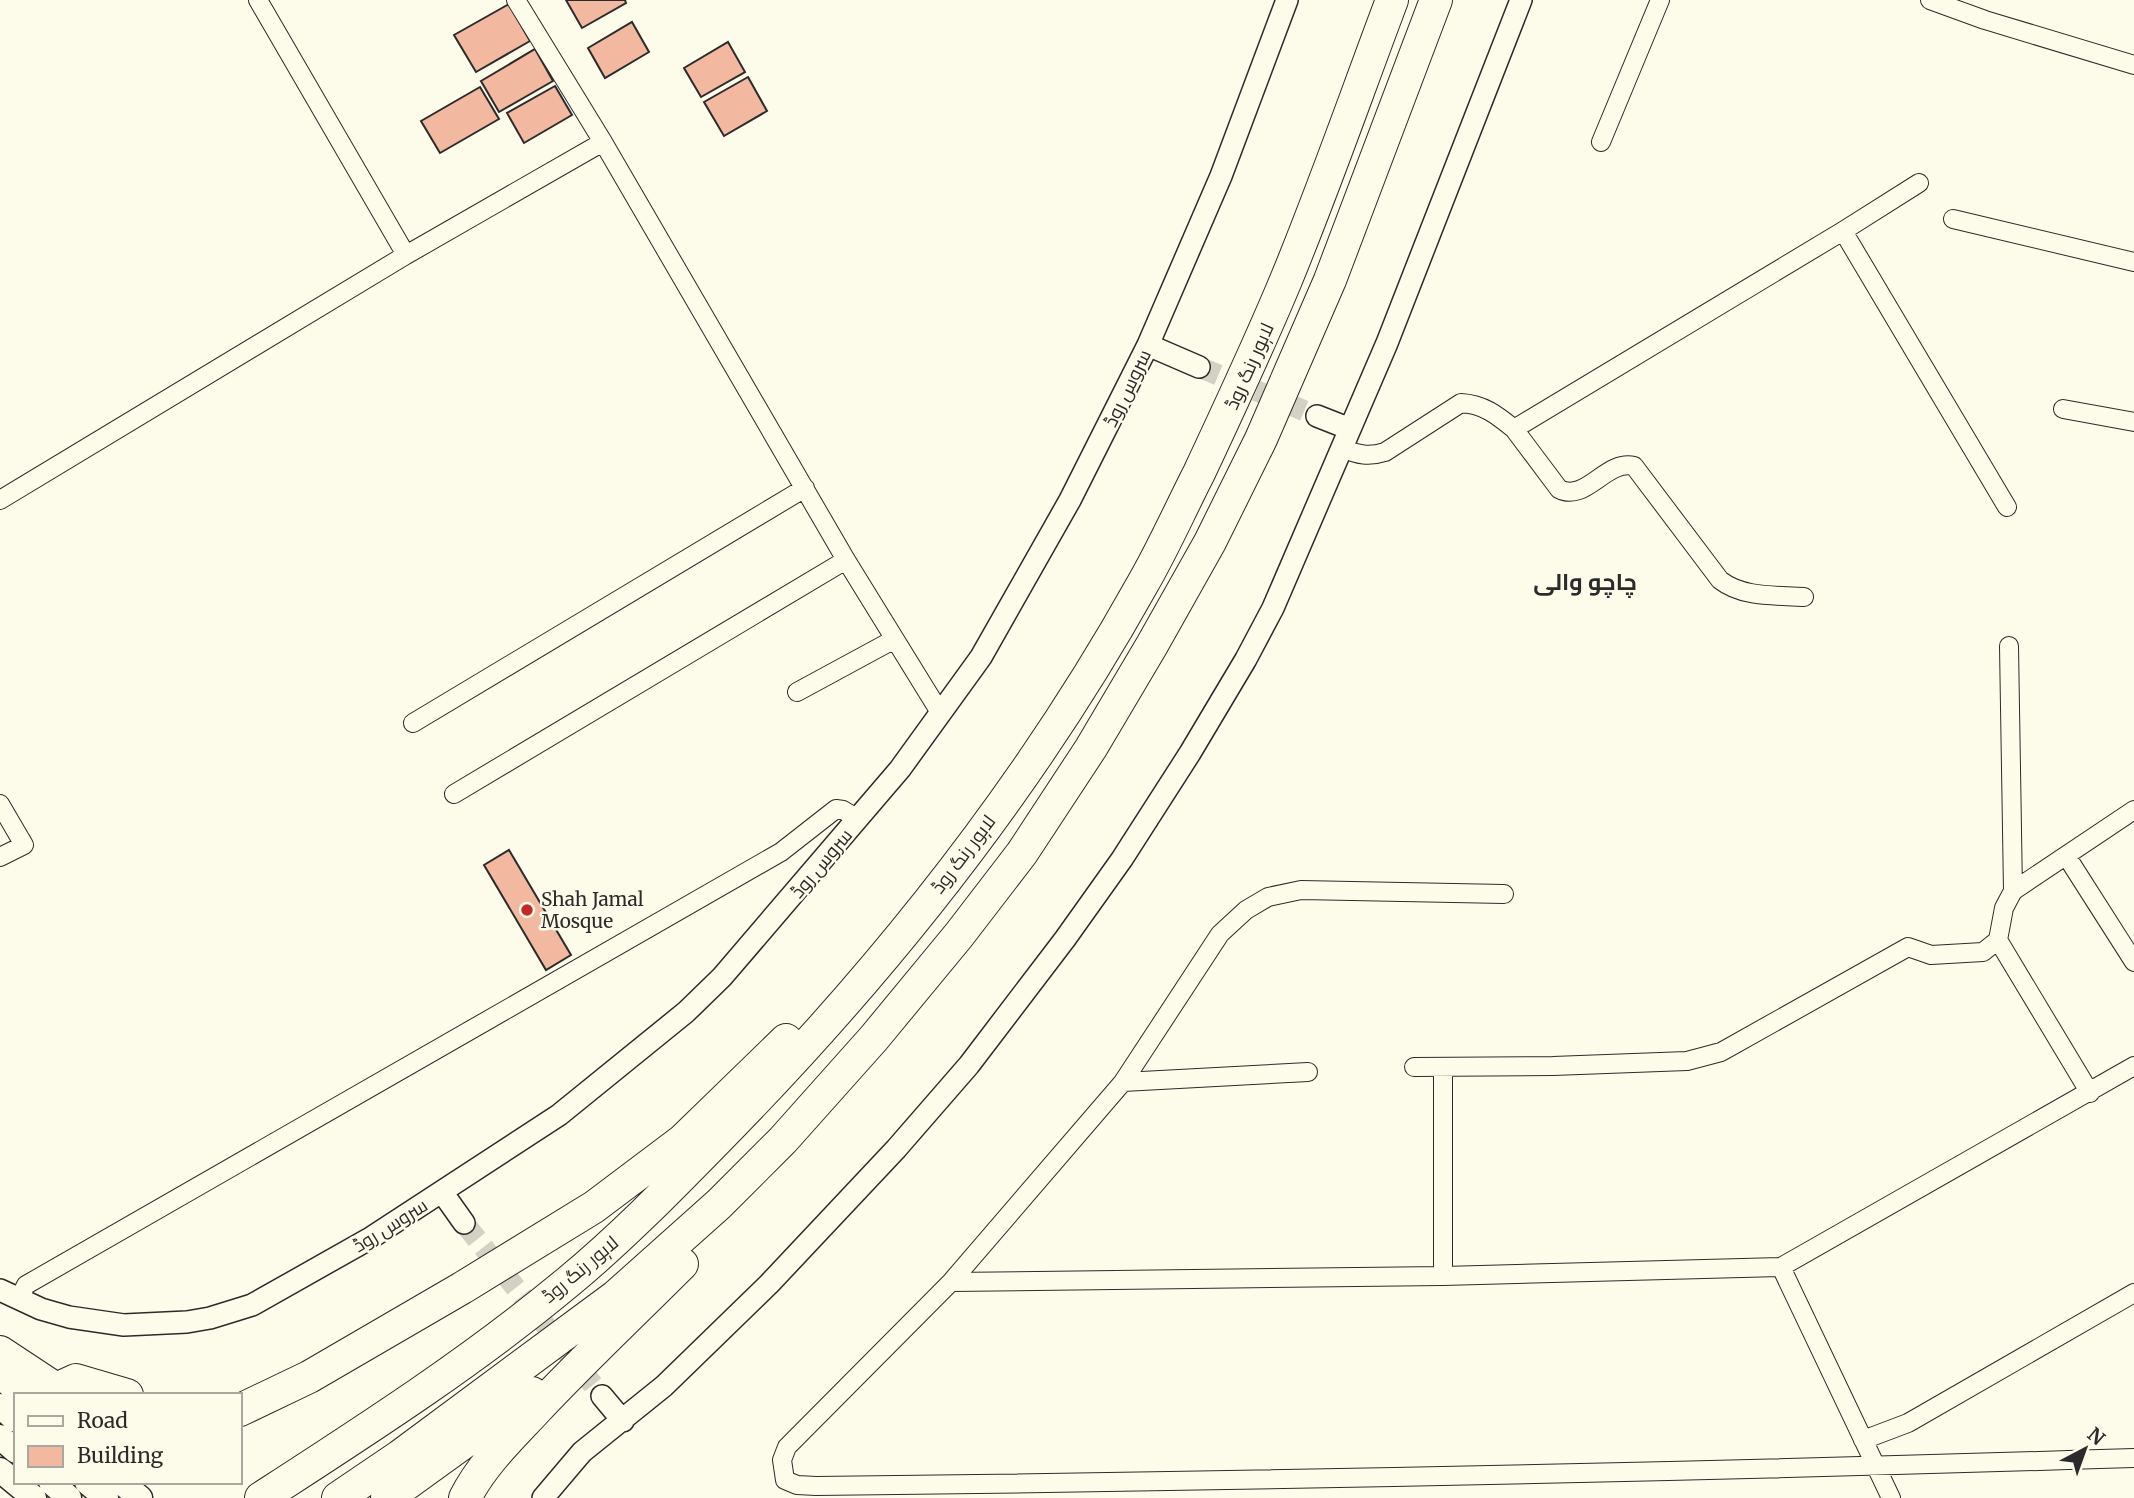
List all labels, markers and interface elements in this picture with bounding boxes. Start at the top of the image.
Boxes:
street label: لاہور رنگ روڈ [1219,319,1280,414]
street label: سروس روڈ [1098,345,1156,431]
district label: چاچو والی [1533,567,1637,598]
street label: لاہور رنگ روڈ [926,810,1001,899]
street label: سروس روڈ [785,823,857,903]
place label: Shah Jamal Mosque [541,887,644,933]
marker: Shah Jamal Mosque [519,902,535,918]
street label: سروس روڈ [348,1193,432,1257]
street label: لاہور رنگ روڈ [537,1230,624,1309]
legend [14,1393,242,1484]
text: Road [77,1407,128,1434]
north arrow [2050,1414,2120,1484]
text: N [2083,1422,2110,1450]
text: Building [77,1442,164,1469]

